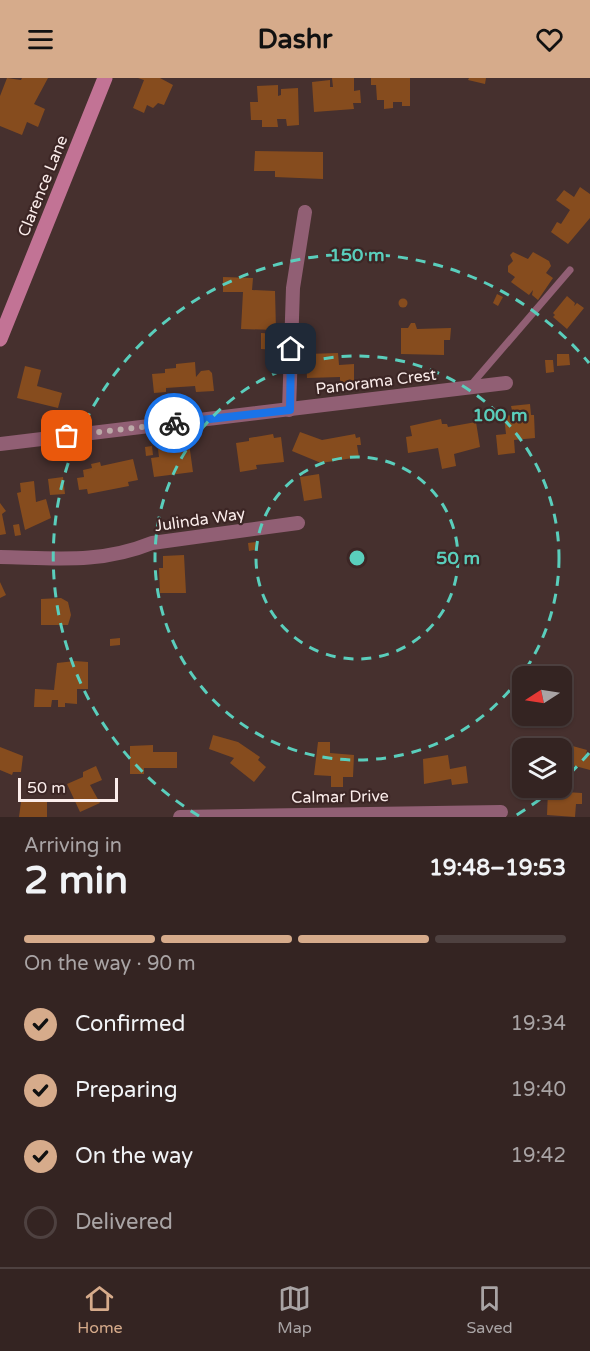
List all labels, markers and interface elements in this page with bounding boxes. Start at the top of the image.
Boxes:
icon: menu [24,23,57,56]
text: Dashr [258,23,332,56]
icon: heart [533,23,566,56]
street label: Clarence Lane [14,132,72,240]
text: 150 m [329,244,385,266]
pin [265,323,316,374]
icon: home [274,332,307,365]
street label: Panorama Crest [315,365,437,399]
courier [144,393,204,453]
text: 100 m [472,404,528,426]
icon: bike [158,407,191,440]
pin [41,410,92,461]
icon: bag [50,419,83,452]
street label: Julinda Way [153,504,247,536]
text: 50 m [436,547,480,569]
centre of rings [347,548,367,568]
north arrow [512,666,572,726]
map controls [512,666,572,798]
button: layers [512,738,572,798]
scale bar [18,775,118,802]
text: 50 m [27,778,66,798]
street label: Calmar Drive [291,786,389,808]
text: Arriving in [24,834,122,858]
text: 19:48–19:53 [429,855,566,881]
text: 2 min [24,857,128,904]
text: On the way · 90 m [24,952,196,976]
icon: check [24,1008,57,1041]
text: Confirmed [75,1011,185,1037]
text: 19:34 [511,1012,566,1036]
icon: check [24,1074,57,1107]
text: Preparing [75,1077,178,1103]
text: 19:40 [511,1078,566,1102]
icon: check [24,1140,57,1173]
text: On the way [75,1143,193,1169]
text: 19:42 [511,1144,566,1168]
text: Delivered [75,1209,173,1235]
tab: Home [77,1282,123,1338]
tab: Map [277,1282,312,1338]
tab: Saved [466,1282,513,1338]

